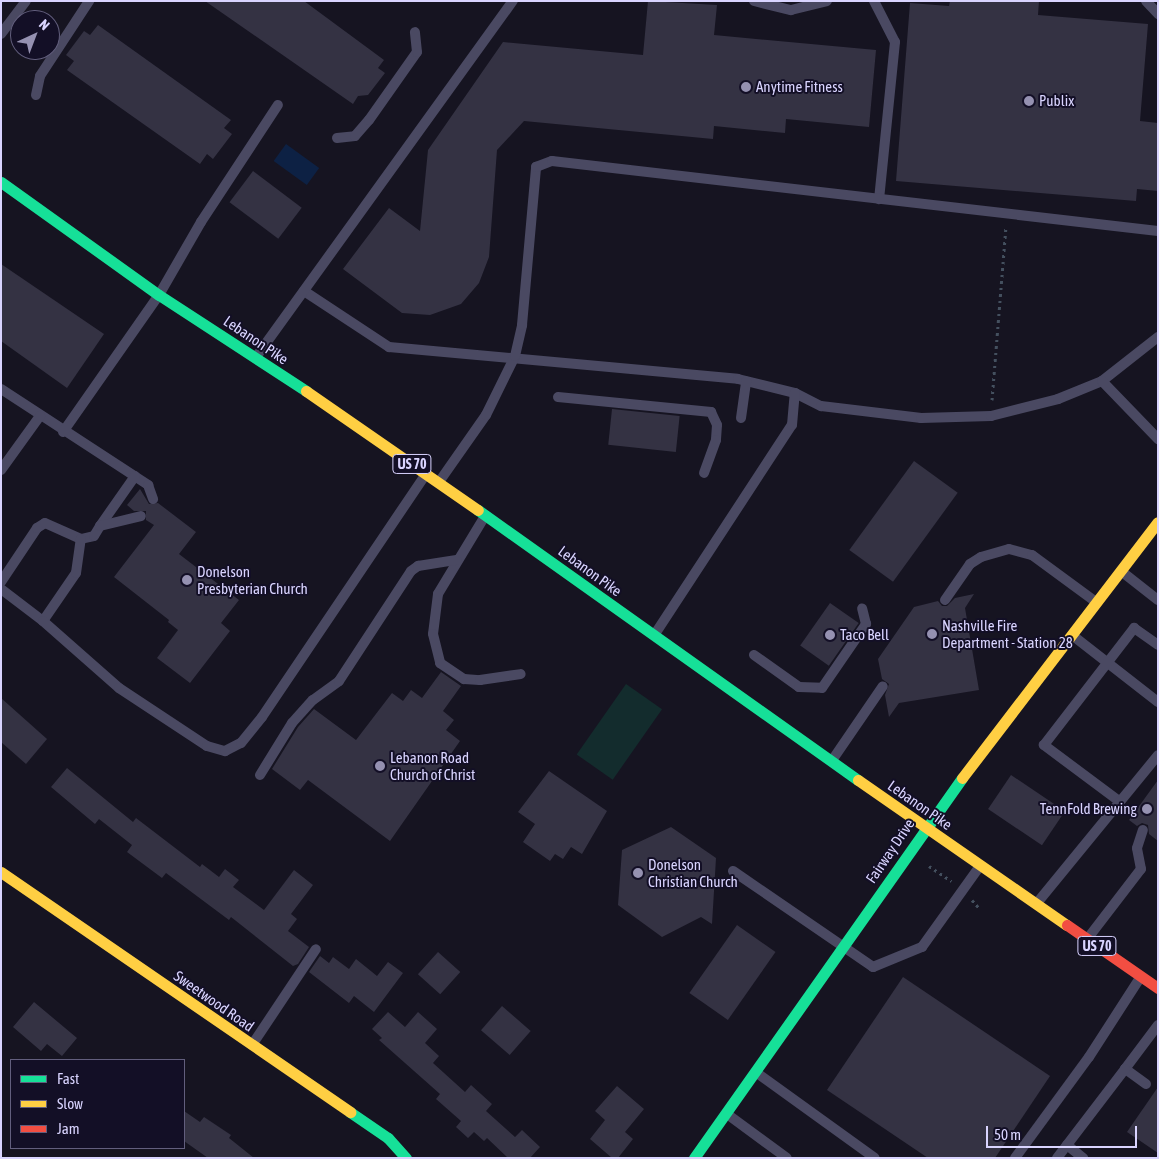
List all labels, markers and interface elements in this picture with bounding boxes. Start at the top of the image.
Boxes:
north arrow [10,10,60,60]
text: N [36,16,53,33]
place label: Anytime Fitness [756,78,843,96]
marker: Anytime Fitness [740,81,752,93]
place label: Publix [1039,92,1074,110]
marker: Publix [1023,95,1035,107]
street label: Lebanon Pike [220,312,292,368]
road number: US 70 [392,452,432,476]
street label: Lebanon Pike [555,542,625,600]
place label: Donelson Presbyterian Church [197,562,308,597]
marker: Donelson Presbyterian Church [181,574,193,586]
place label: Nashville Fire Department - Station 28 [942,616,1073,651]
place label: Taco Bell [840,626,889,644]
marker: Nashville Fire Department - Station 28 [926,628,938,640]
marker: Taco Bell [824,629,836,641]
place label: Lebanon Road Church of Christ [390,748,475,783]
marker: Lebanon Road Church of Christ [374,760,386,772]
street label: Lebanon Pike [885,776,955,834]
place label: TennFold Brewing [1040,800,1137,818]
marker: TennFold Brewing [1141,803,1153,815]
street label: Fairway Drive [862,815,918,887]
place label: Donelson Christian Church [648,855,738,890]
marker: Donelson Christian Church [632,867,644,879]
road number: US 70 [1077,934,1117,958]
street label: Sweetwood Road [171,967,257,1035]
legend [10,1059,185,1149]
text: Fast [57,1070,79,1087]
text: Slow [57,1095,83,1112]
scale bar [989,1116,1140,1148]
text: Jam [57,1120,80,1137]
text: 50 m [994,1126,1021,1143]

